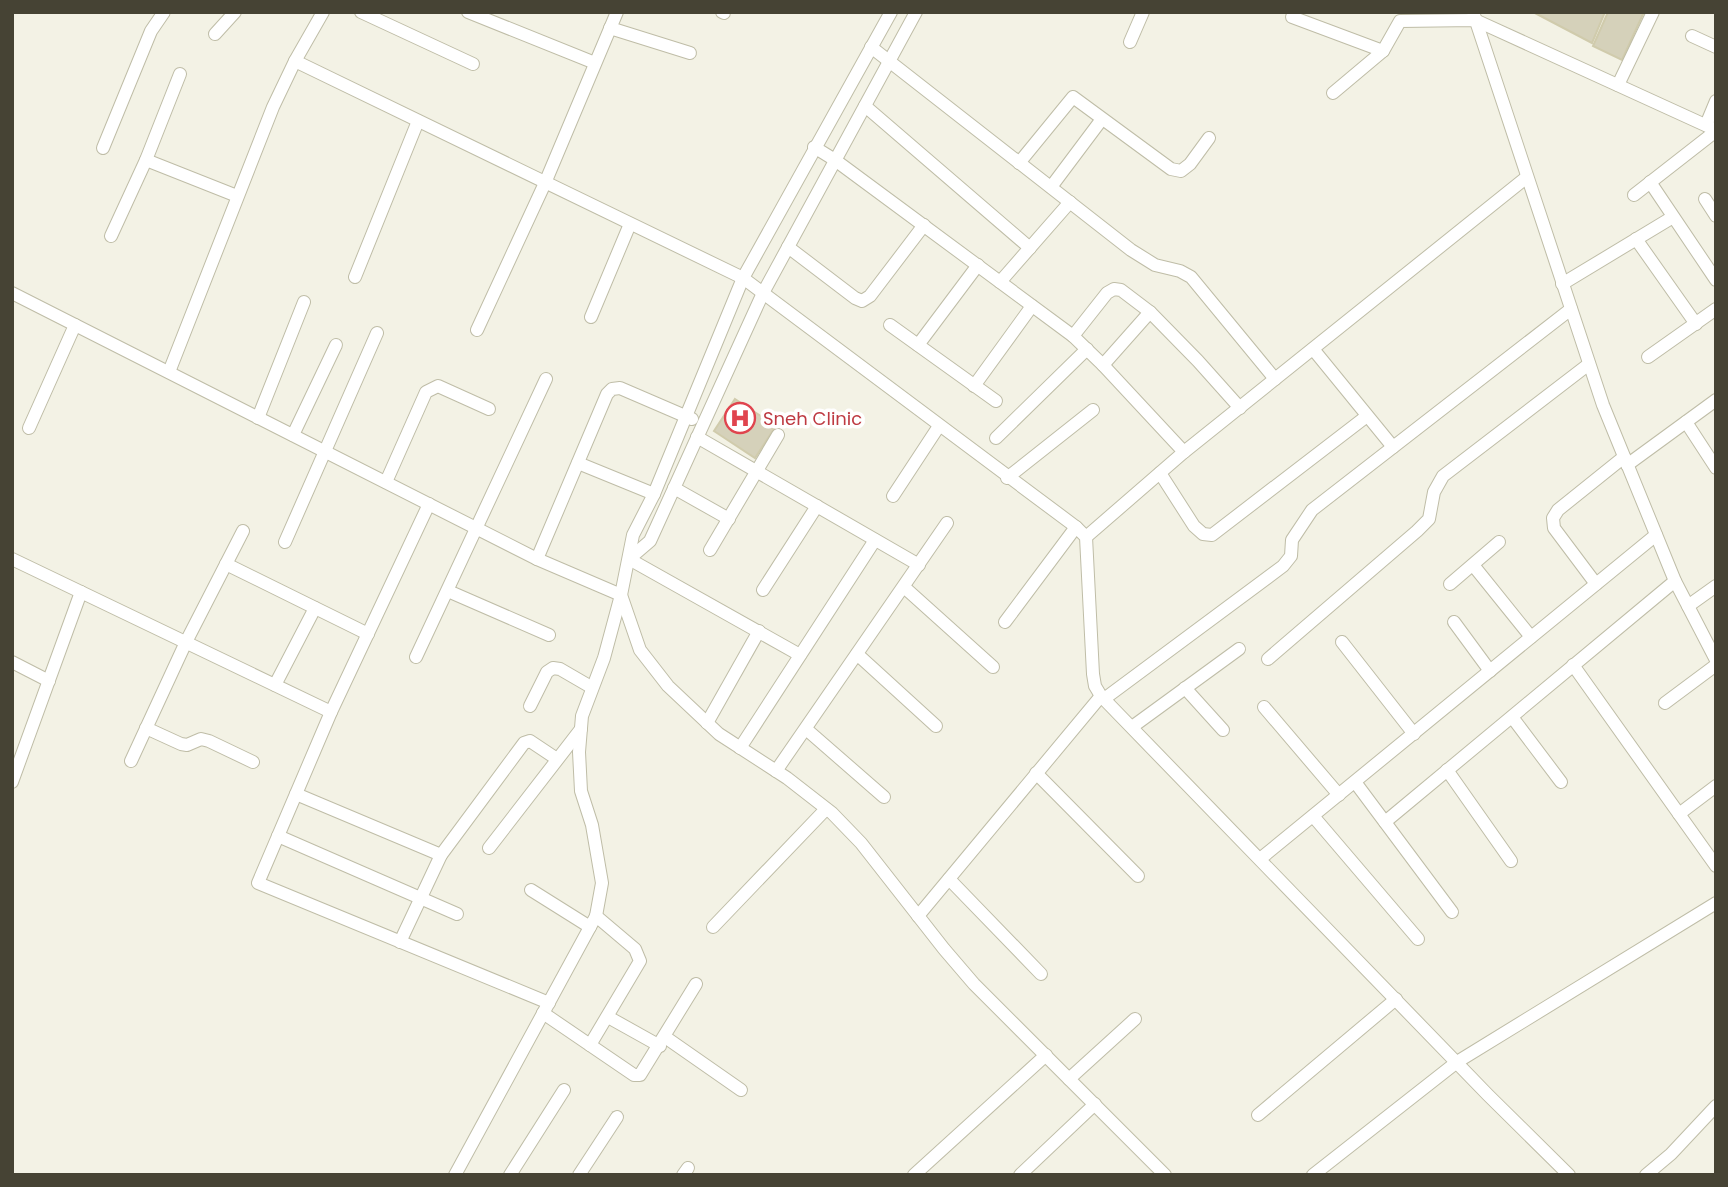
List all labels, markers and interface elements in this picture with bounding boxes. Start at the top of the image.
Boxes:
hospital icon: Sneh Clinic [723,401,757,435]
place label: Sneh Clinic [763,406,862,431]

